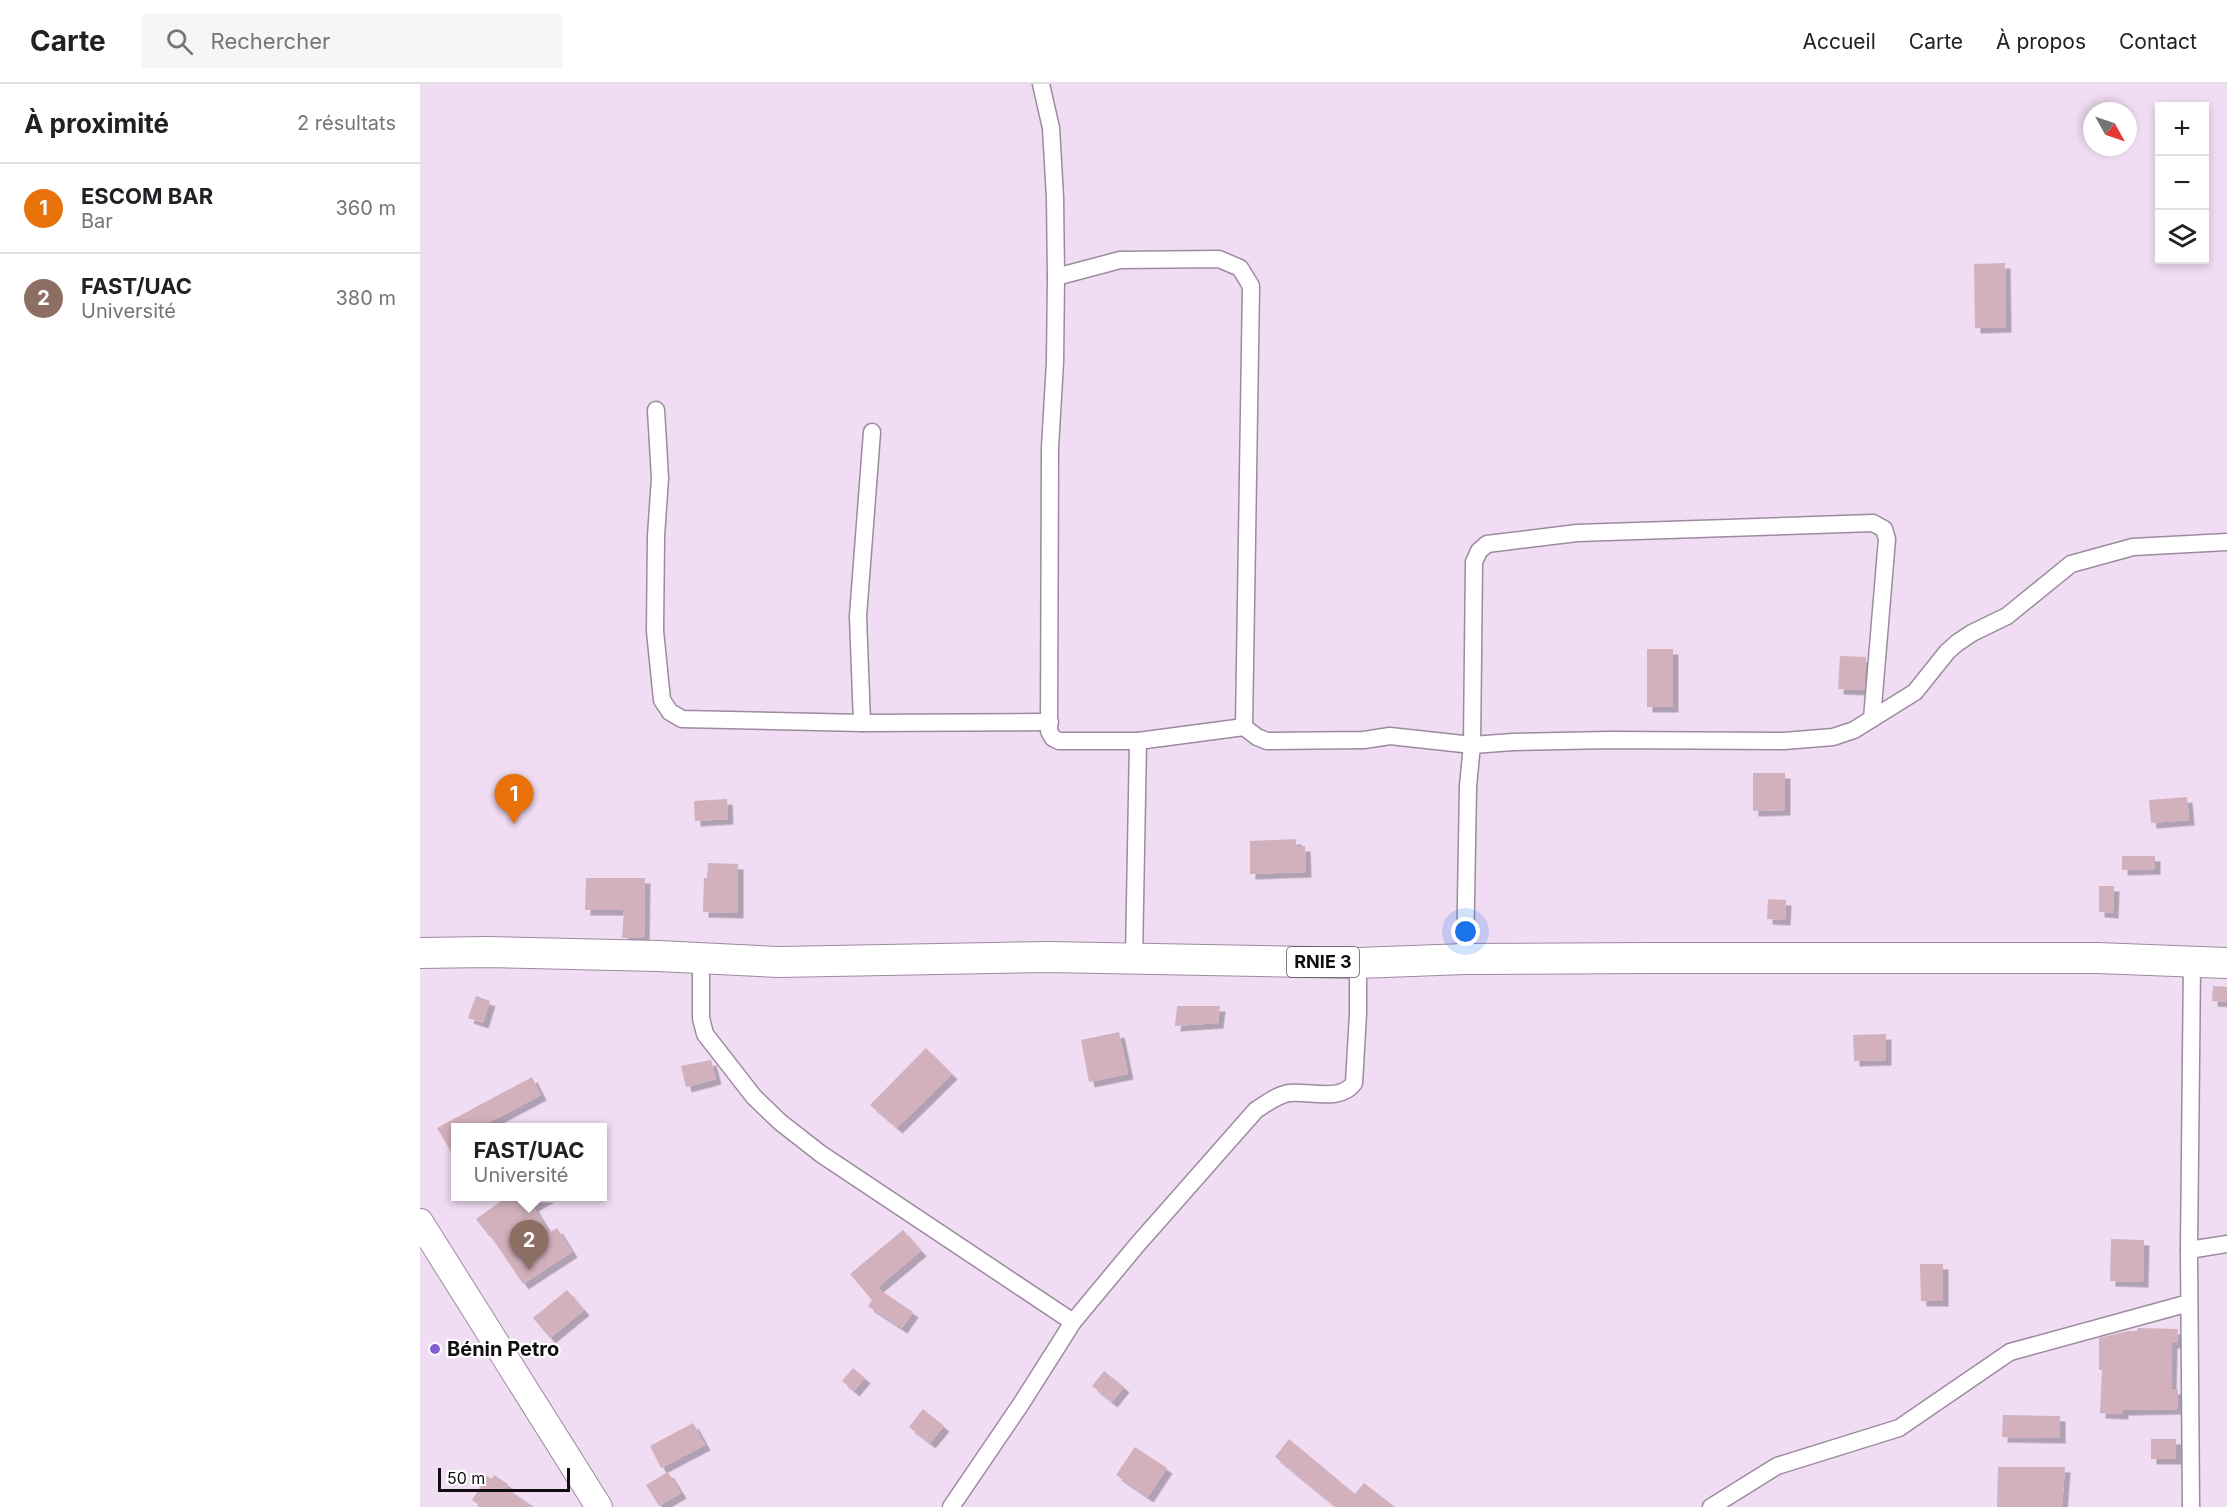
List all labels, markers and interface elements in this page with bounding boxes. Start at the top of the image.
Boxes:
search box [142,14,562,68]
text: Carte [30,24,106,58]
icon: search [163,25,196,58]
text: Rechercher [211,28,330,54]
text: Accueil [1802,29,1876,54]
text: Carte [1909,29,1963,54]
text: À propos [1996,29,2086,54]
text: Contact [2119,29,2197,54]
north arrow [2083,102,2137,156]
map controls [2155,102,2209,264]
button: + [2155,102,2209,156]
text: À proximité [24,108,169,139]
text: 2 résultats [297,111,396,135]
button: − [2155,156,2209,210]
text: ESCOM BAR [81,183,213,209]
text: 1 [39,196,48,220]
text: 360 m [335,196,396,220]
text: Bar [81,209,113,233]
button: layers [2155,210,2209,264]
text: FAST/UAC [81,273,192,299]
text: 2 [37,286,50,310]
text: 380 m [336,286,396,310]
text: Université [81,299,176,323]
pin: 1 [494,774,533,824]
your location [1451,917,1480,946]
road number: RNIE 3 [1287,947,1359,977]
popup [451,1123,607,1201]
text: FAST/UAC [474,1137,584,1163]
text: Université [474,1163,569,1187]
pin: 2 [510,1220,548,1270]
place label: Bénin Petro [447,1337,559,1361]
marker: Bénin Petro [428,1342,442,1356]
scale bar [438,1465,570,1492]
text: 50 m [447,1468,485,1488]

